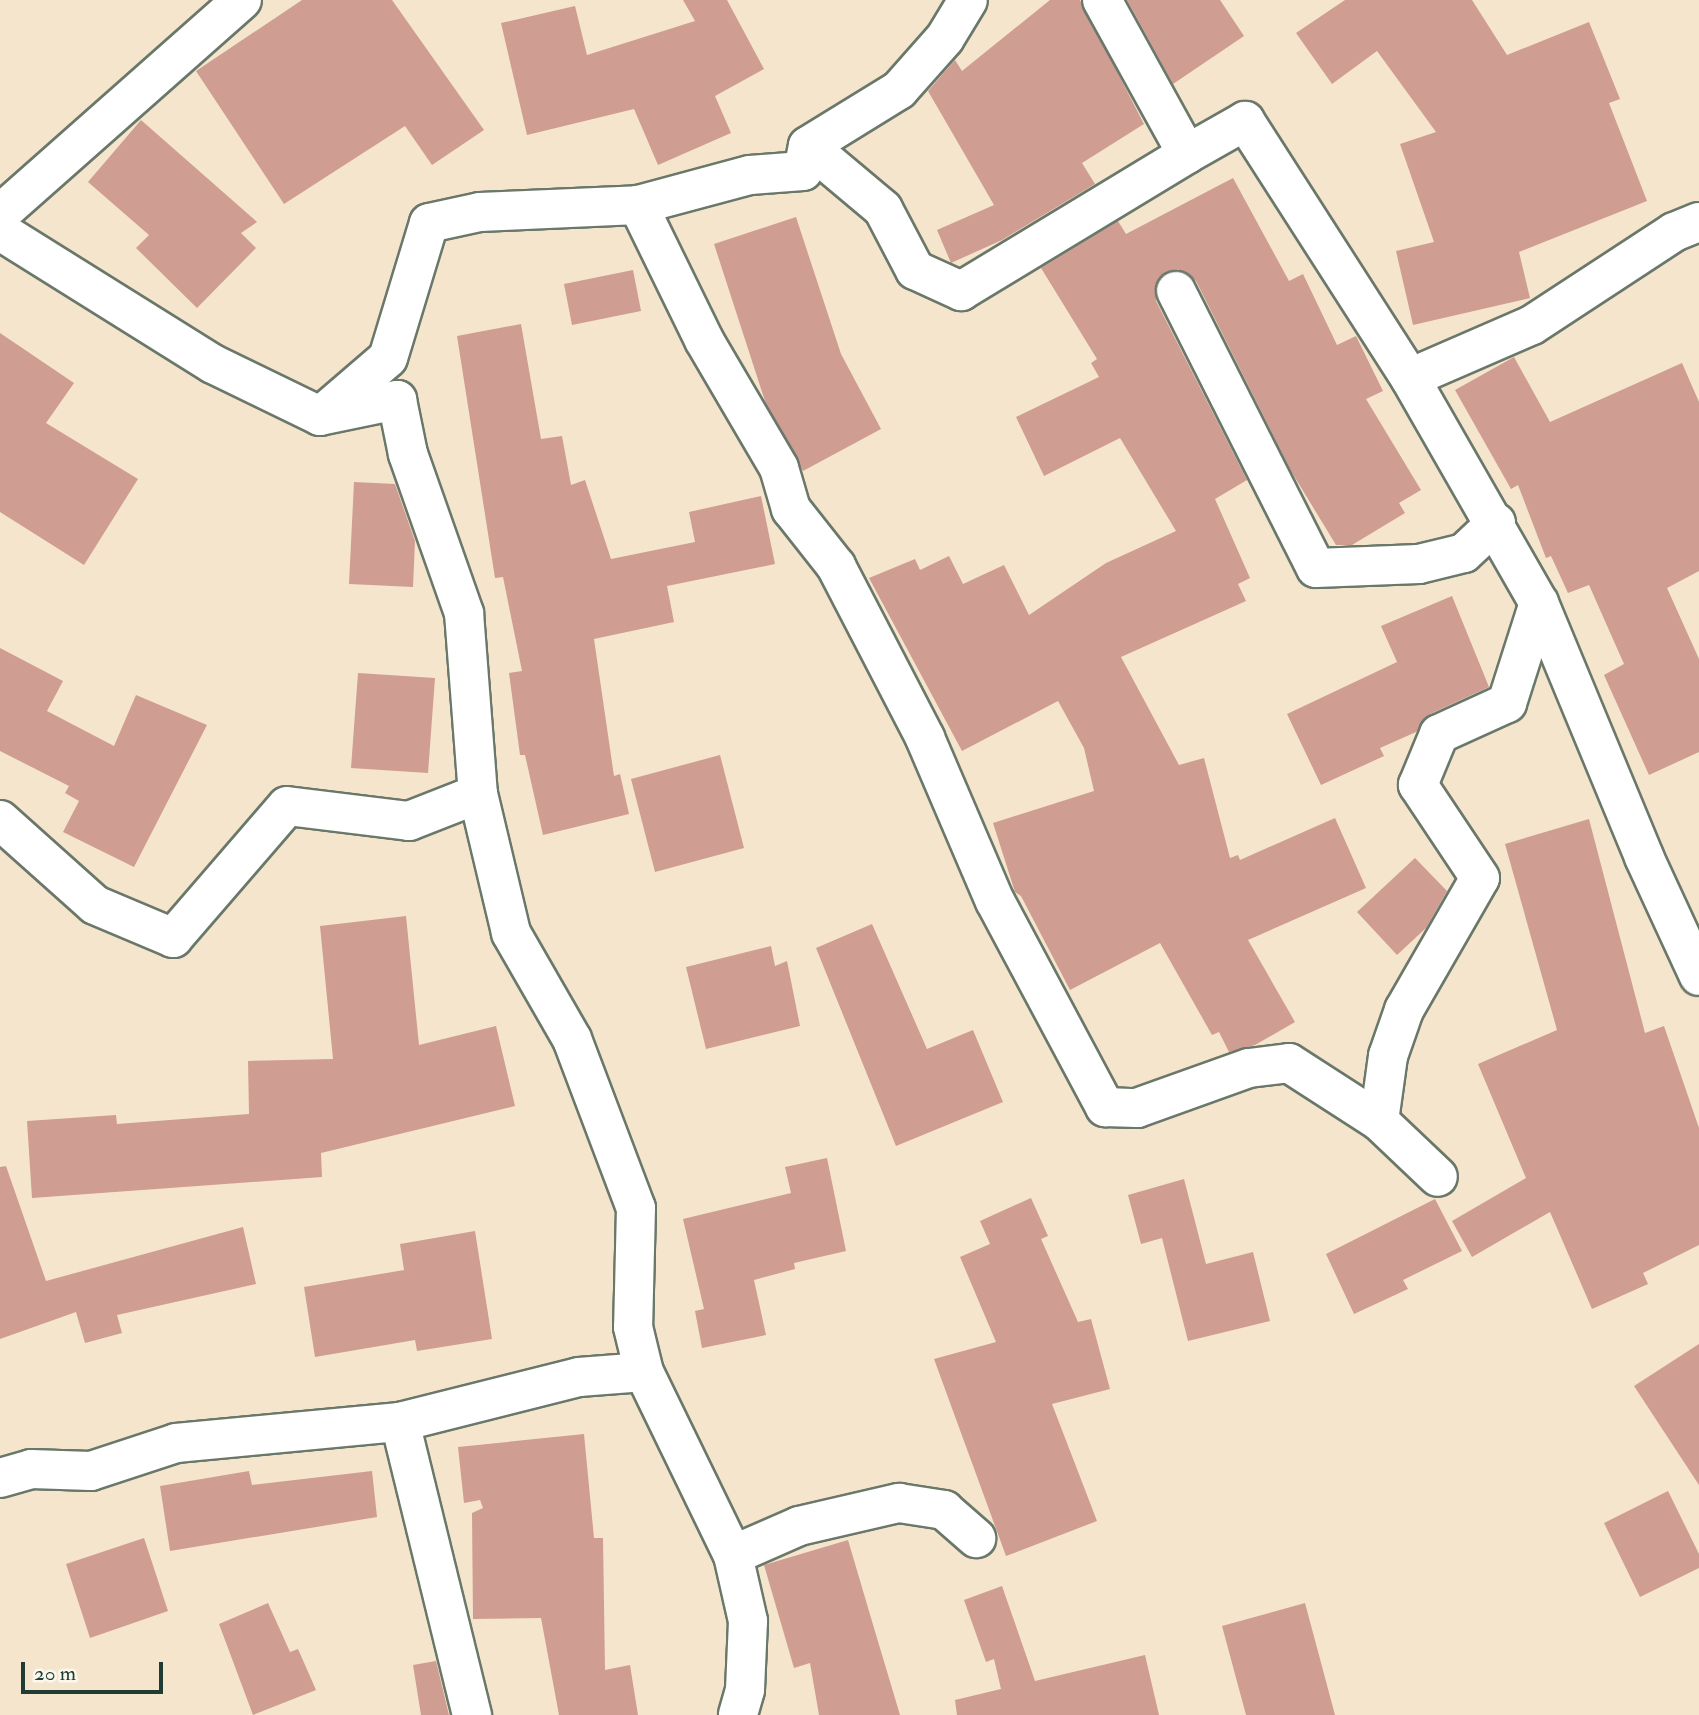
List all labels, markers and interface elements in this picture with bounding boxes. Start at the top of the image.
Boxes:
scale bar [24,1648,166,1692]
text: 20 m [34,1660,76,1687]

